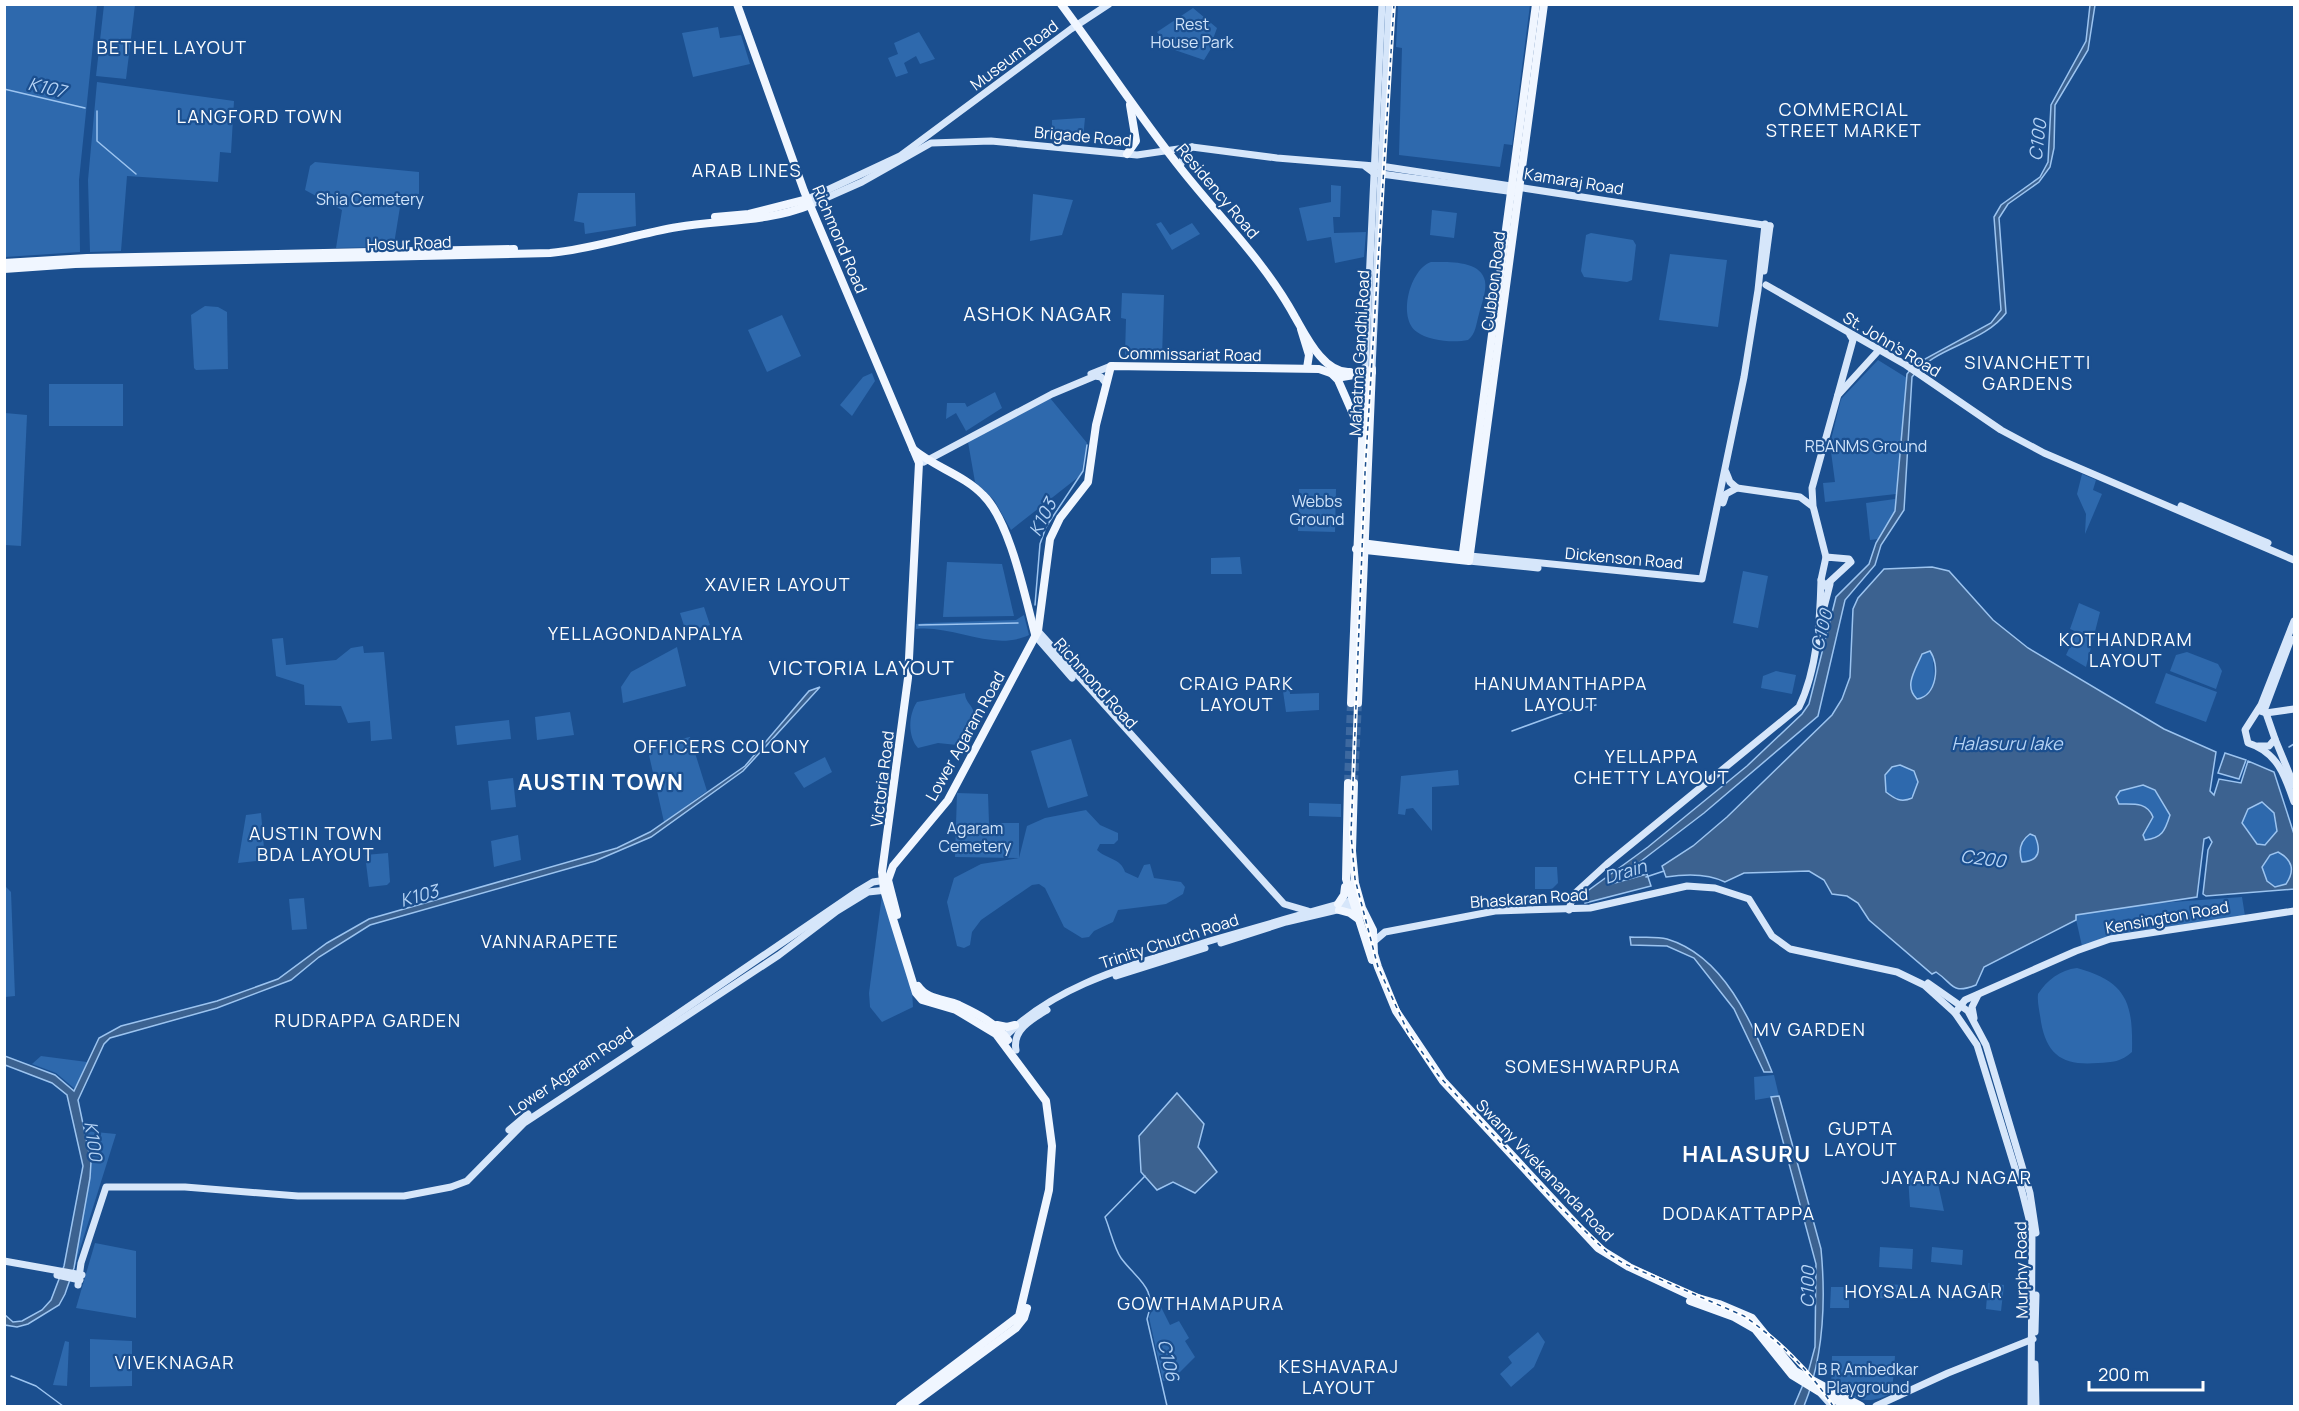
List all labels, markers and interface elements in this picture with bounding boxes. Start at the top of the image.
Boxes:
park label: Rest House Park [1151,13,1234,53]
street label: Museum Road [965,15,1063,95]
district label: BETHEL LAYOUT [96,35,248,59]
water label: K107 [26,71,71,104]
district label: COMMERCIAL STREET MARKET [1766,97,1922,142]
district label: LANGFORD TOWN [177,104,343,128]
water label: C100 [2023,116,2052,162]
street label: Brigade Road [1033,121,1133,151]
street label: Residency Road [1172,139,1264,243]
district label: ARAB LINES [692,158,802,182]
street label: Kamaraj Road [1523,162,1625,200]
street label: Richmond Road [807,182,873,296]
park label: Shia Cemetery [316,188,425,210]
street label: Cubbon Road [1476,230,1510,332]
street label: Hosur Road [366,231,452,255]
street label: Mahatma Gandhi Road [1344,269,1374,437]
district label: ASHOK NAGAR [963,300,1113,327]
street label: St. John's Road [1839,306,1945,382]
street label: Commissariat Road [1118,342,1262,366]
district label: SIVANCHETTI GARDENS [1964,350,2092,395]
park label: RBANMS Ground [1805,435,1927,457]
park label: Webbs Ground [1290,490,1344,530]
water label: K103 [1023,493,1062,540]
street label: Dickenson Road [1564,542,1684,574]
district label: XAVIER LAYOUT [705,572,851,596]
water label: C100 [1804,605,1838,653]
district label: YELLAGONDANPALYA [548,621,744,645]
district label: KOTHANDRAM LAYOUT [2059,627,2193,672]
street label: Richmond Road [1049,633,1143,733]
district label: VICTORIA LAYOUT [769,654,955,681]
street label: Lower Agaram Road [920,667,1010,805]
district label: CRAIG PARK LAYOUT [1180,671,1294,716]
district label: HANUMANTHAPPA LAYOUT [1474,671,1648,716]
street label: Victoria Road [865,730,899,828]
water label: Halasuru lake [1952,731,2064,755]
district label: OFFICERS COLONY [633,734,811,758]
district label: YELLAPPA CHETTY LAYOUT [1574,744,1730,789]
district label: AUSTIN TOWN [518,767,684,797]
park label: Agaram Cemetery [939,817,1012,857]
district label: AUSTIN TOWN BDA LAYOUT [249,821,383,866]
water label: C200 [1959,843,2009,873]
water label: Drain [1601,853,1650,889]
water label: K103 [397,878,443,912]
street label: Bhaskaran Road [1469,883,1589,913]
street label: Kensington Road [2104,895,2230,939]
street label: Trinity Church Road [1097,908,1241,974]
district label: VANNARAPETE [481,929,619,953]
district label: RUDRAPPA GARDEN [275,1008,461,1032]
district label: MV GARDEN [1754,1017,1866,1041]
street label: Lower Agaram Road [505,1021,637,1121]
district label: SOMESHWARPURA [1505,1054,1681,1078]
street label: Swamy Vivekananda Road [1471,1094,1619,1246]
district label: GUPTA LAYOUT [1824,1116,1898,1161]
water label: K100 [79,1120,109,1164]
district label: HALASURU [1682,1139,1812,1169]
district label: JAYARAJ NAGAR [1881,1165,2033,1189]
district label: DODAKATTAPPA [1662,1201,1816,1225]
street label: Murphy Road [2009,1221,2033,1319]
water label: C100 [1795,1264,1819,1308]
district label: HOYSALA NAGAR [1845,1279,2003,1303]
district label: GOWTHAMAPURA [1117,1291,1285,1315]
water label: C106 [1153,1337,1186,1385]
district label: VIVEKNAGAR [115,1350,235,1374]
district label: KESHAVARAJ LAYOUT [1278,1354,1400,1399]
scale bar [2089,1354,2203,1392]
park label: B R Ambedkar Playground [1818,1358,1919,1398]
text: 200 m [2098,1362,2149,1386]

